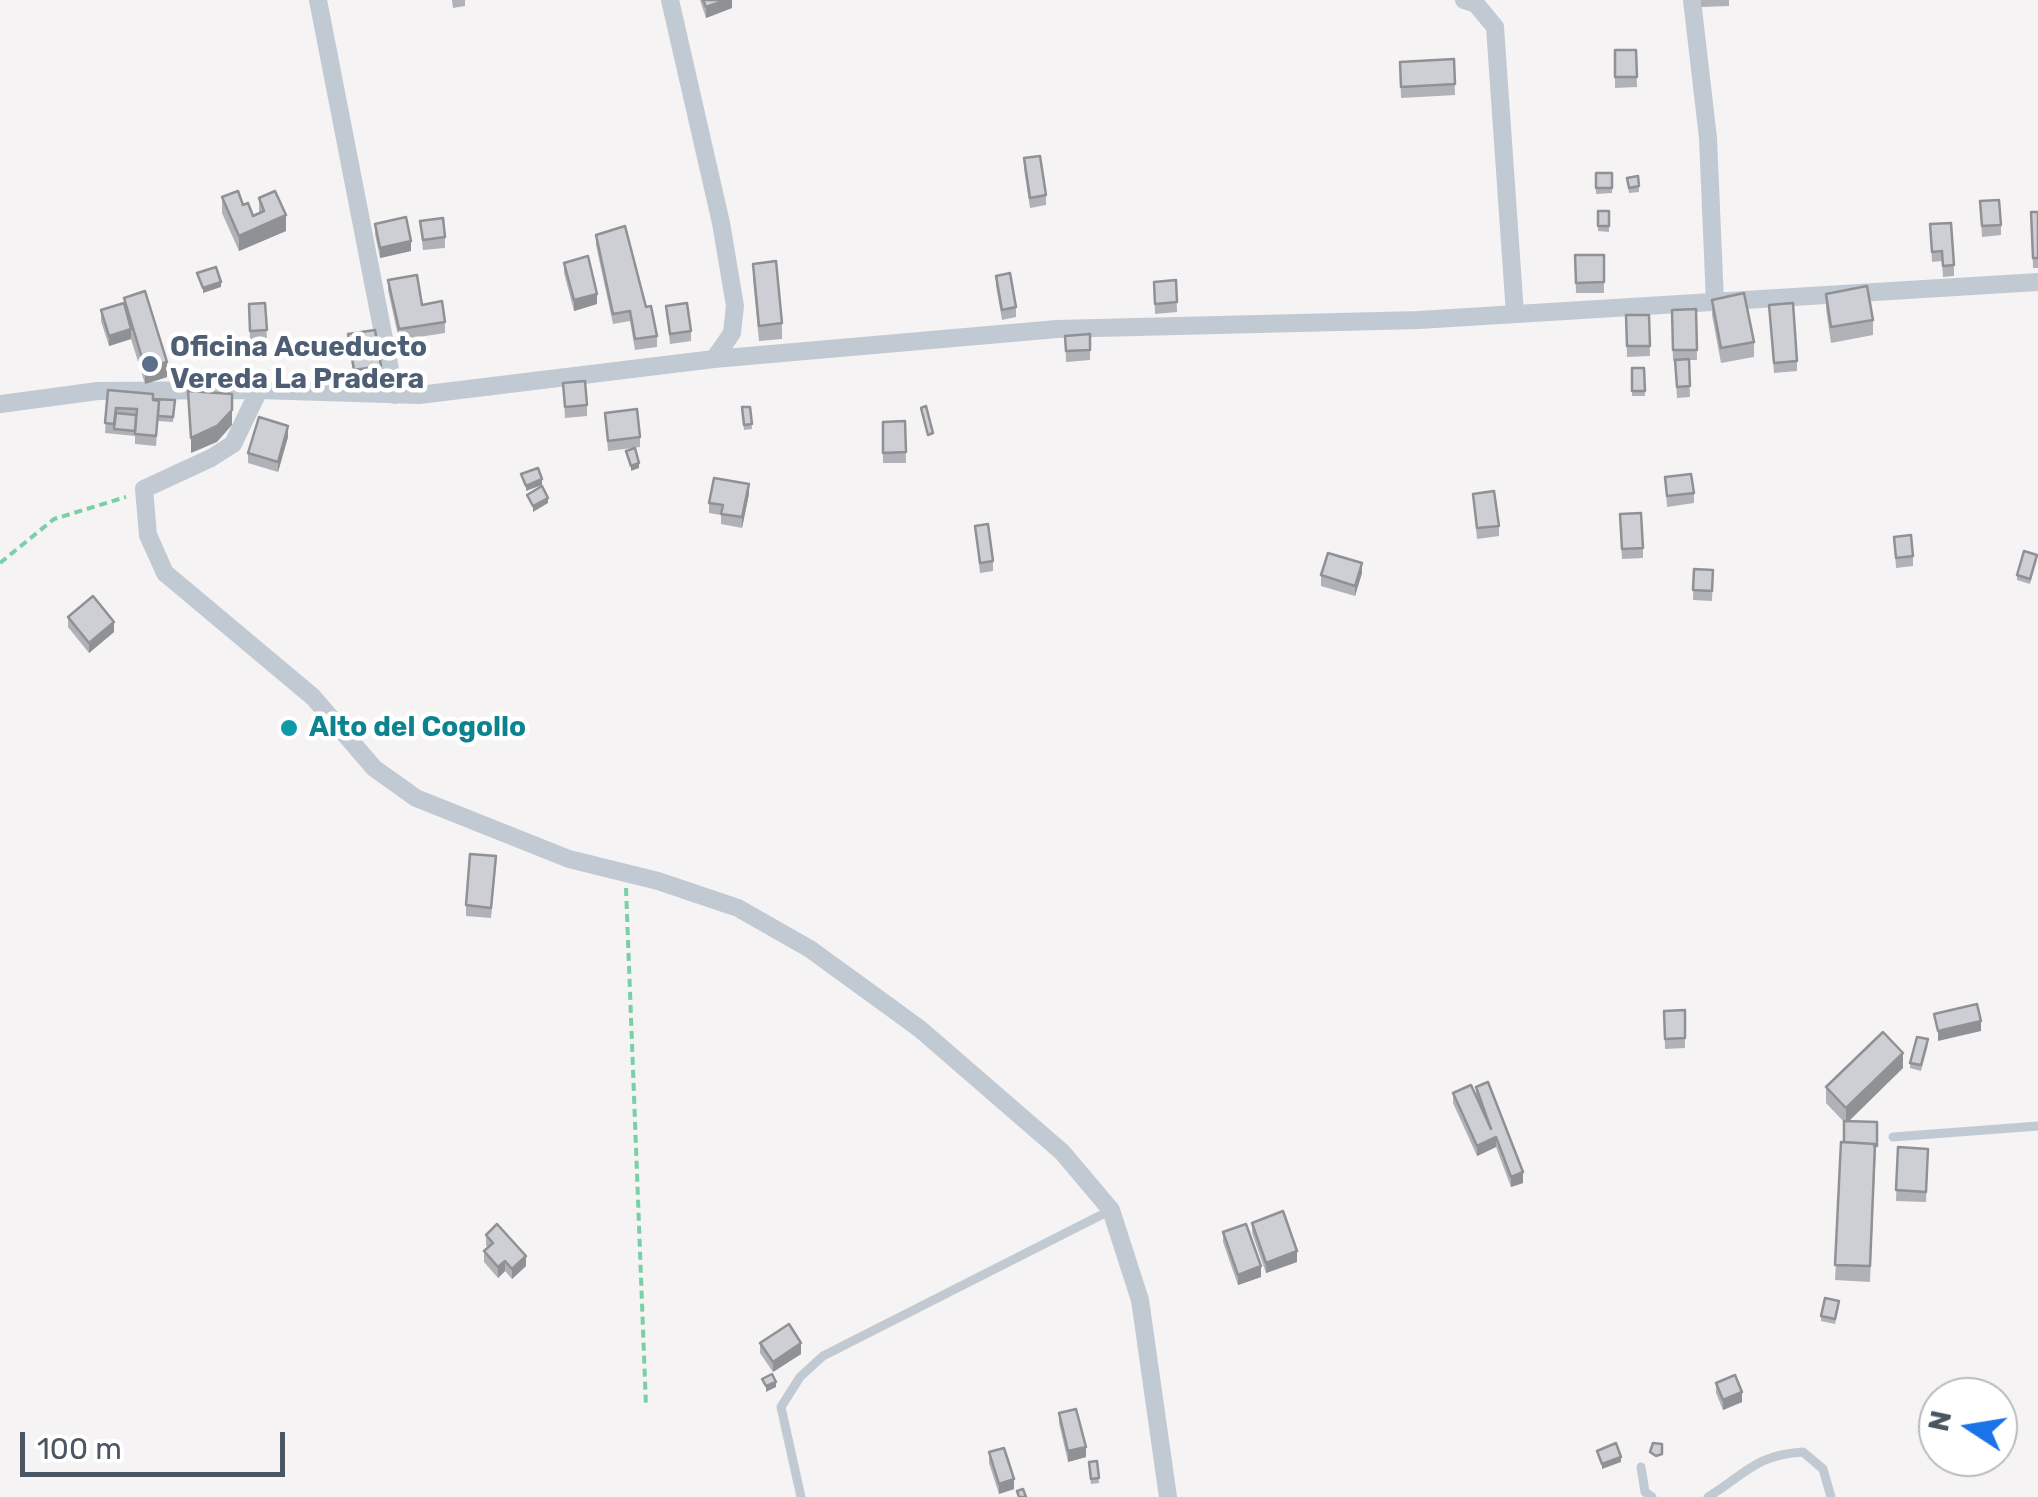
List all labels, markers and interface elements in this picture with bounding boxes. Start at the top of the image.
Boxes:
place label: Oficina Acueducto Vereda La Pradera [170,331,427,397]
marker: Oficina Acueducto Vereda La Pradera [139,353,161,375]
place label: Alto del Cogollo [309,711,526,745]
marker: Alto del Cogollo [278,717,300,739]
north arrow [1918,1377,2018,1477]
text: N [1922,1408,1958,1434]
scale bar [25,1412,290,1474]
text: 100 m [37,1431,122,1467]

